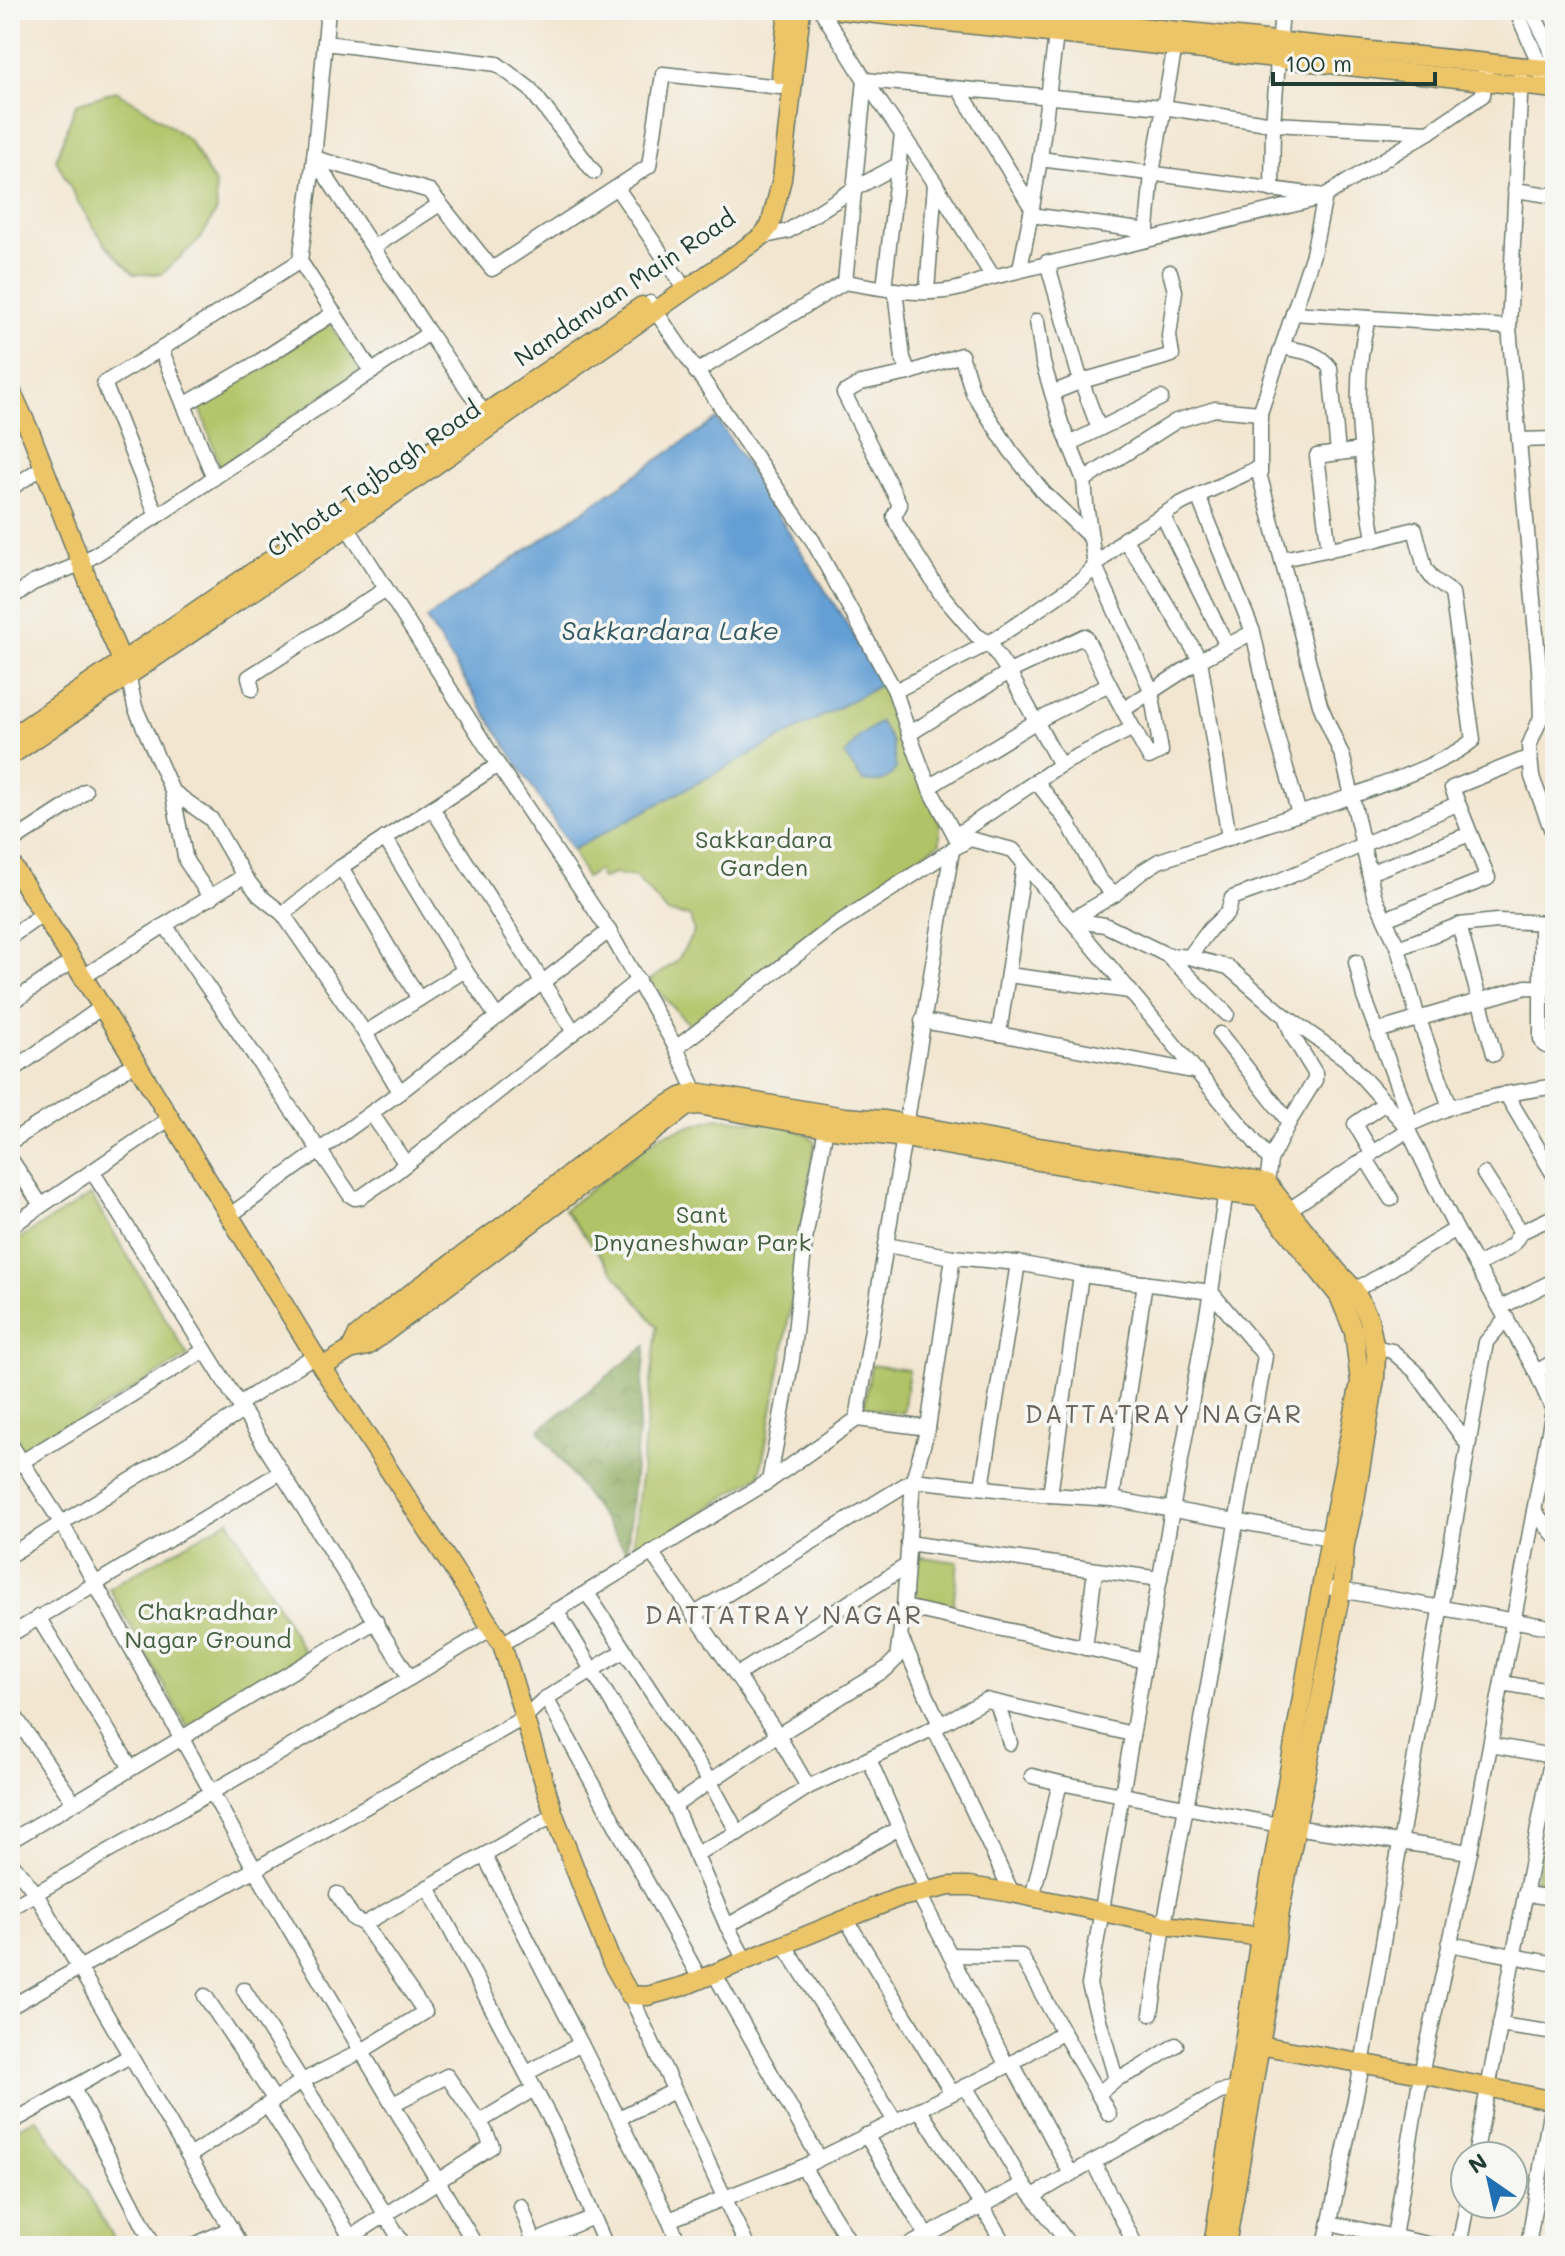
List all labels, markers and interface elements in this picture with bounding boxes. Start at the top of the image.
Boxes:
scale bar [1273,36,1435,86]
text: 100 m [1285,47,1352,78]
street label: Nandanvan Main Road [507,201,741,373]
street label: Chhota Tajbagh Road [260,393,486,563]
water label: Sakkardara Lake [561,613,779,647]
park label: Sakkardara Garden [695,823,833,882]
park label: Sant Dnyaneshwar Park [593,1198,811,1257]
district label: DATTATRAY NAGAR [1025,1396,1303,1430]
park label: Chakradhar Nagar Ground [125,1595,291,1654]
district label: DATTATRAY NAGAR [645,1597,923,1631]
north arrow [1449,2140,1529,2220]
text: N [1463,2146,1493,2180]

